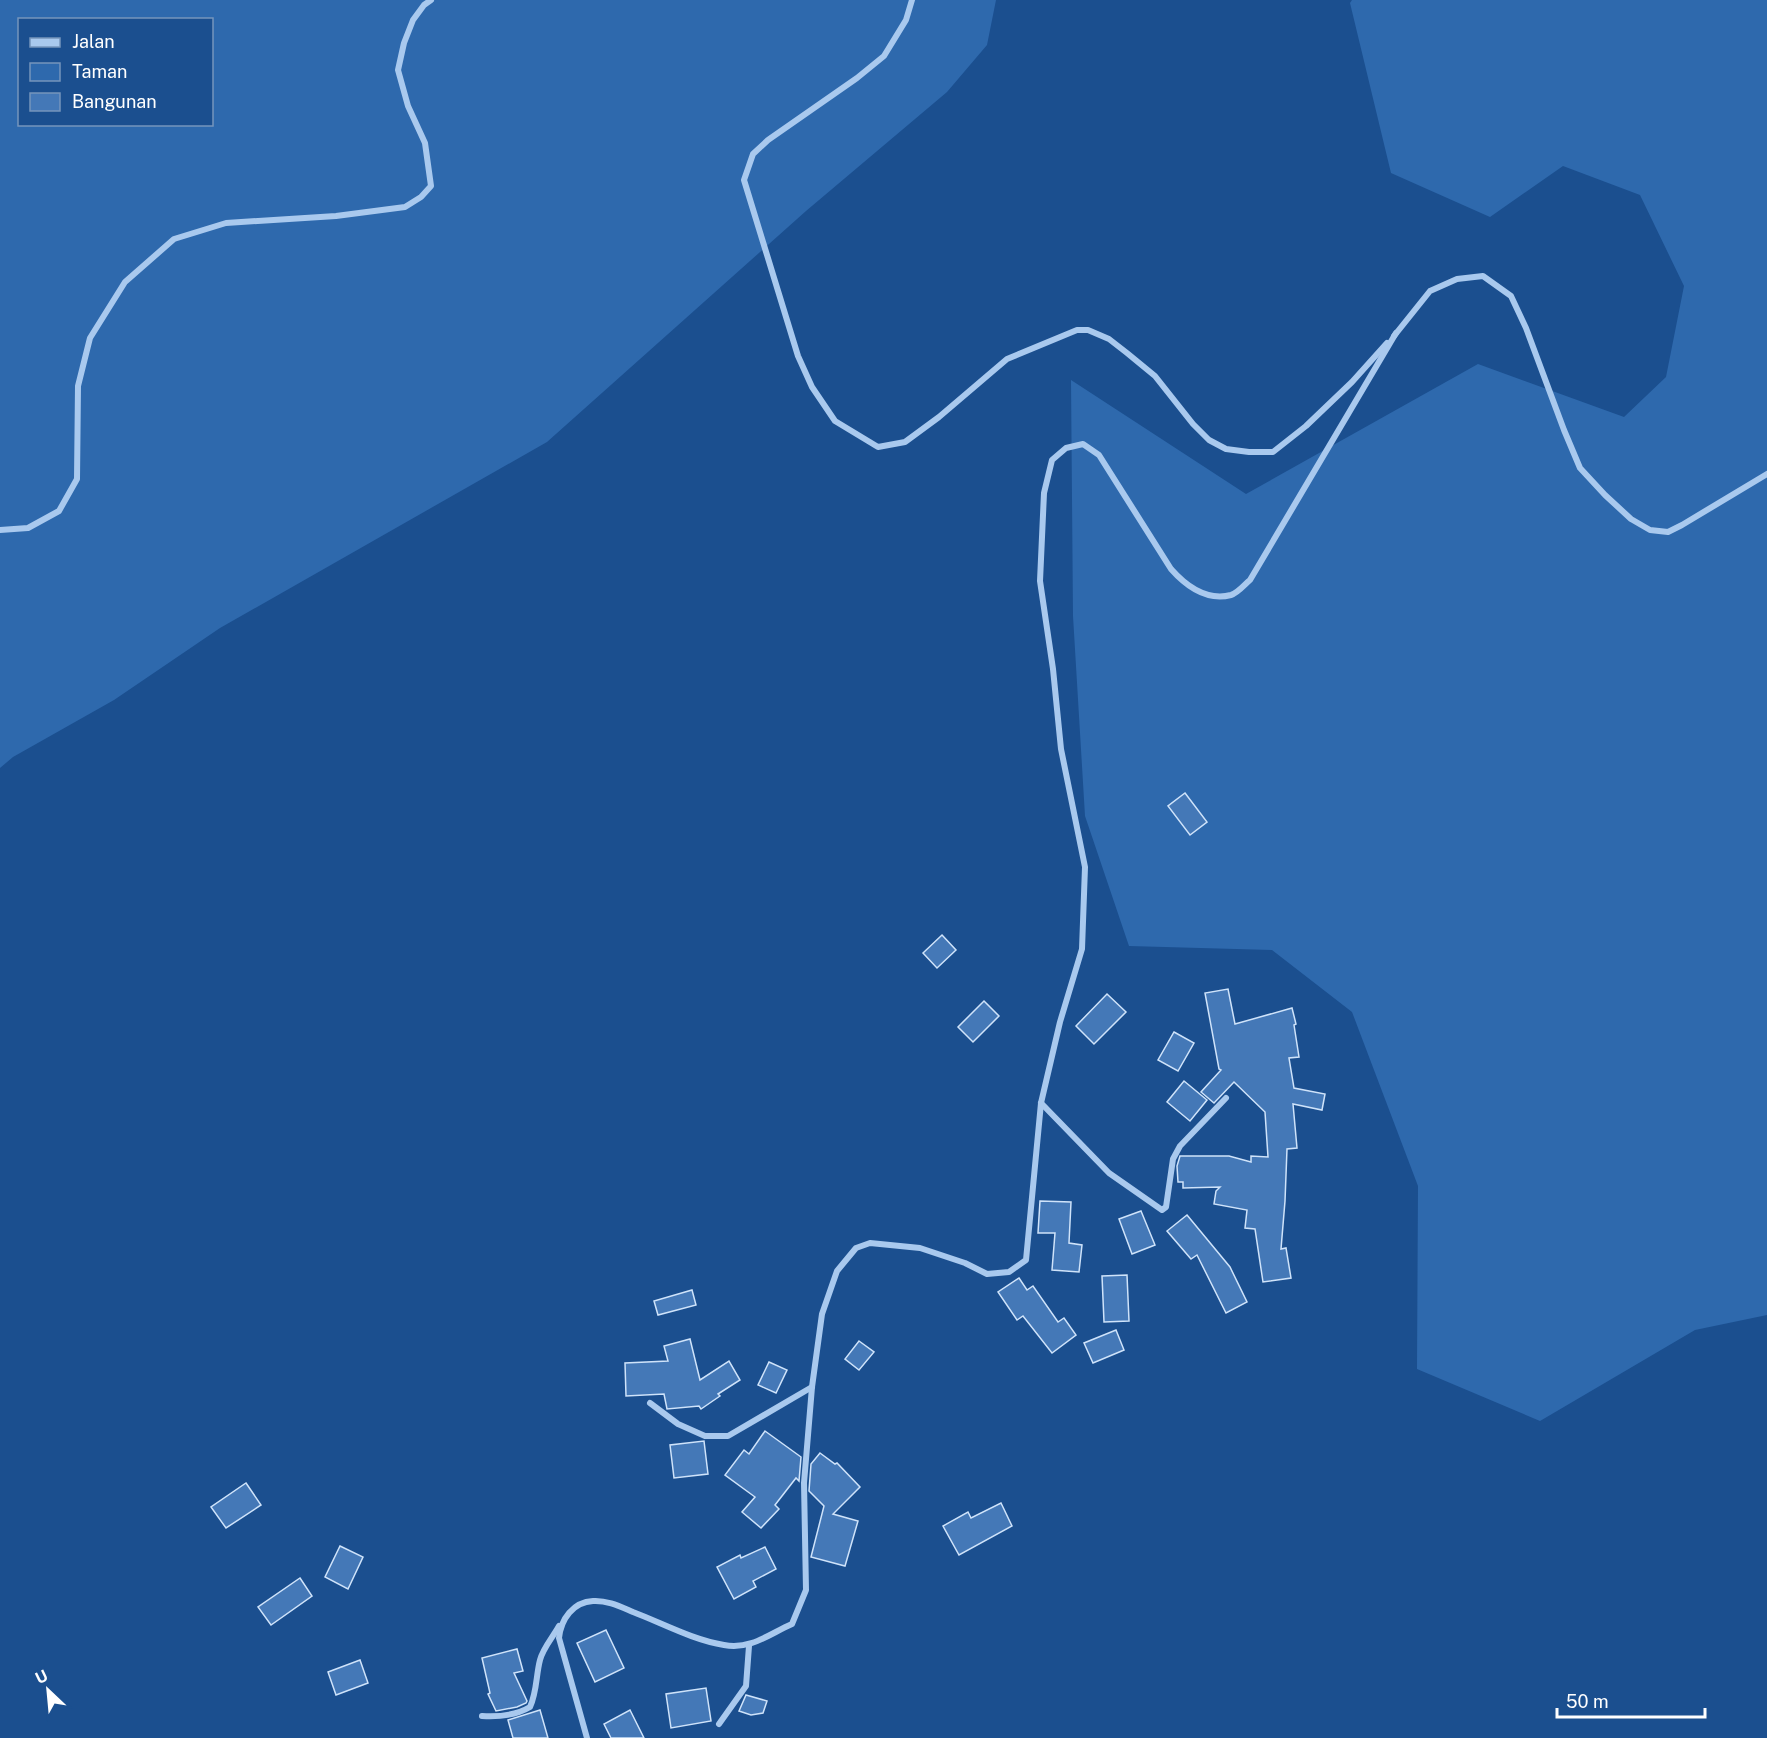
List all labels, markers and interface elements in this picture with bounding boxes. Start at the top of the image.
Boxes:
legend [18,18,213,126]
text: Jalan [72,31,115,52]
text: Taman [72,61,127,82]
text: Bangunan [72,91,157,112]
north arrow [18,1660,78,1720]
text: U [32,1666,51,1688]
scale bar [1557,1681,1706,1719]
text: 50 m [1566,1691,1609,1712]

